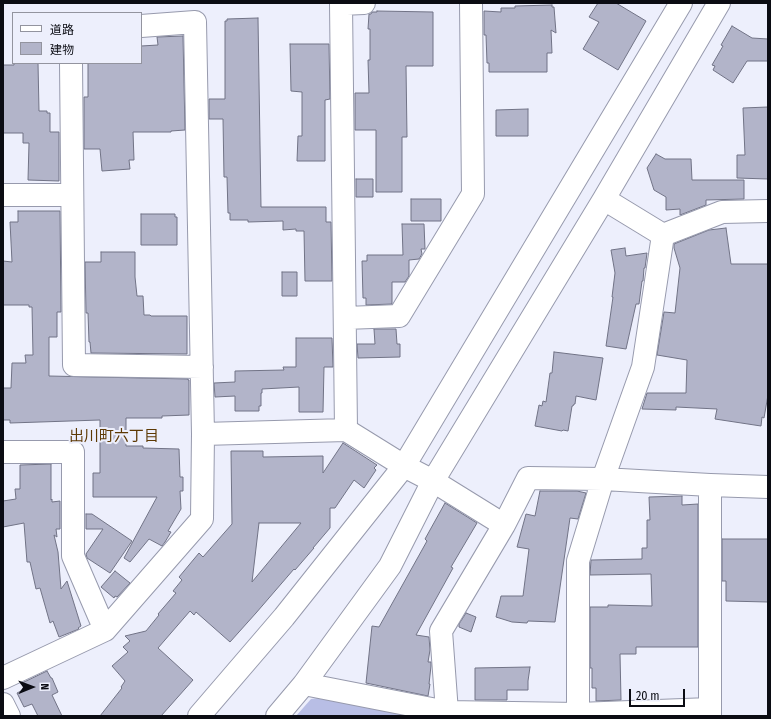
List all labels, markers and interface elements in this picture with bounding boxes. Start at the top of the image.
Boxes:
legend [12,12,142,64]
text: 道路 [50,23,74,37]
text: 建物 [50,43,74,57]
district label: 出川町六丁目 [69,428,159,446]
north arrow [12,667,52,707]
scale bar [631,681,687,707]
text: N [38,683,51,690]
text: 20 m [636,689,660,703]

